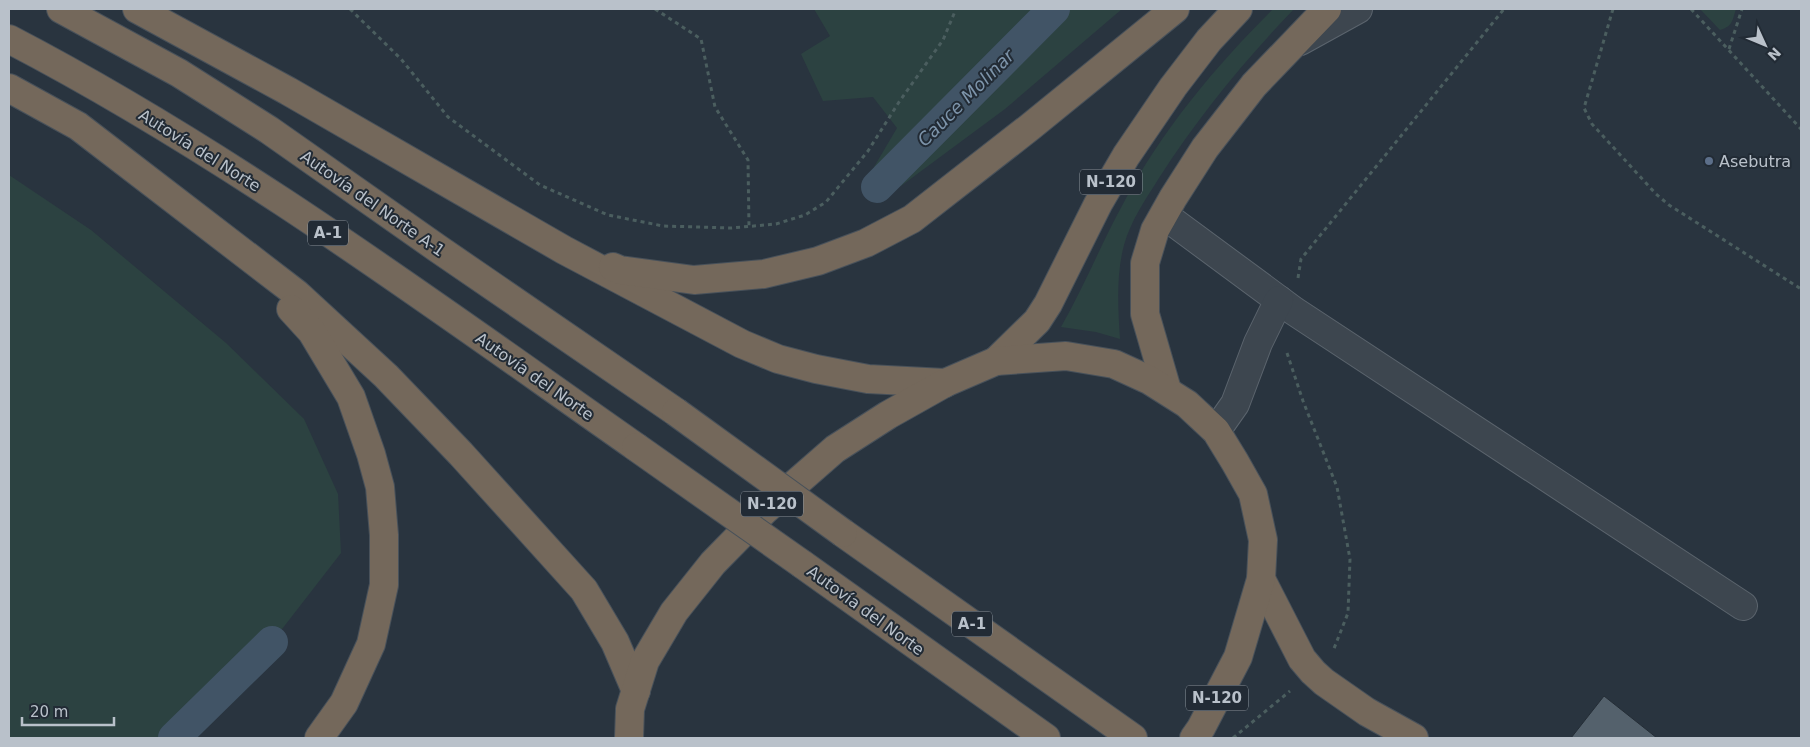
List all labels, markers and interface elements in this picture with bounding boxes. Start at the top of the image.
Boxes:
north arrow [1740,20,1790,70]
water label: Cauce Molinar [913,44,1019,150]
text: N [1765,44,1784,64]
street label: Autovía del Norte [135,105,264,196]
street label: Autovía del Norte A-1 [297,146,449,260]
place label: Asebutra [1719,152,1791,171]
marker: Asebutra [1703,155,1715,167]
road number: N-120 [1080,170,1142,194]
road number: A-1 [308,220,348,246]
street label: Autovía del Norte [472,328,597,424]
road number: N-120 [741,492,803,516]
street label: Autovía del Norte [804,562,928,659]
road number: A-1 [952,612,992,636]
road number: N-120 [1186,686,1248,710]
scale bar [22,694,115,726]
text: 20 m [30,703,68,721]

